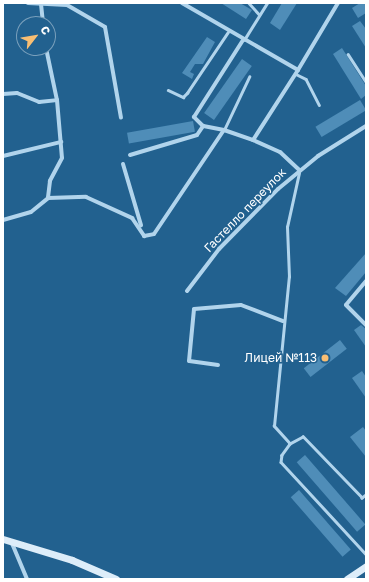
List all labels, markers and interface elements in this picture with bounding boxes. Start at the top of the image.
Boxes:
north arrow [16,16,56,56]
text: С [38,23,53,37]
street label: Гастелло переулок [201,165,289,255]
place label: Лицей №113 [245,351,317,365]
marker: Лицей №113 [320,353,330,363]

